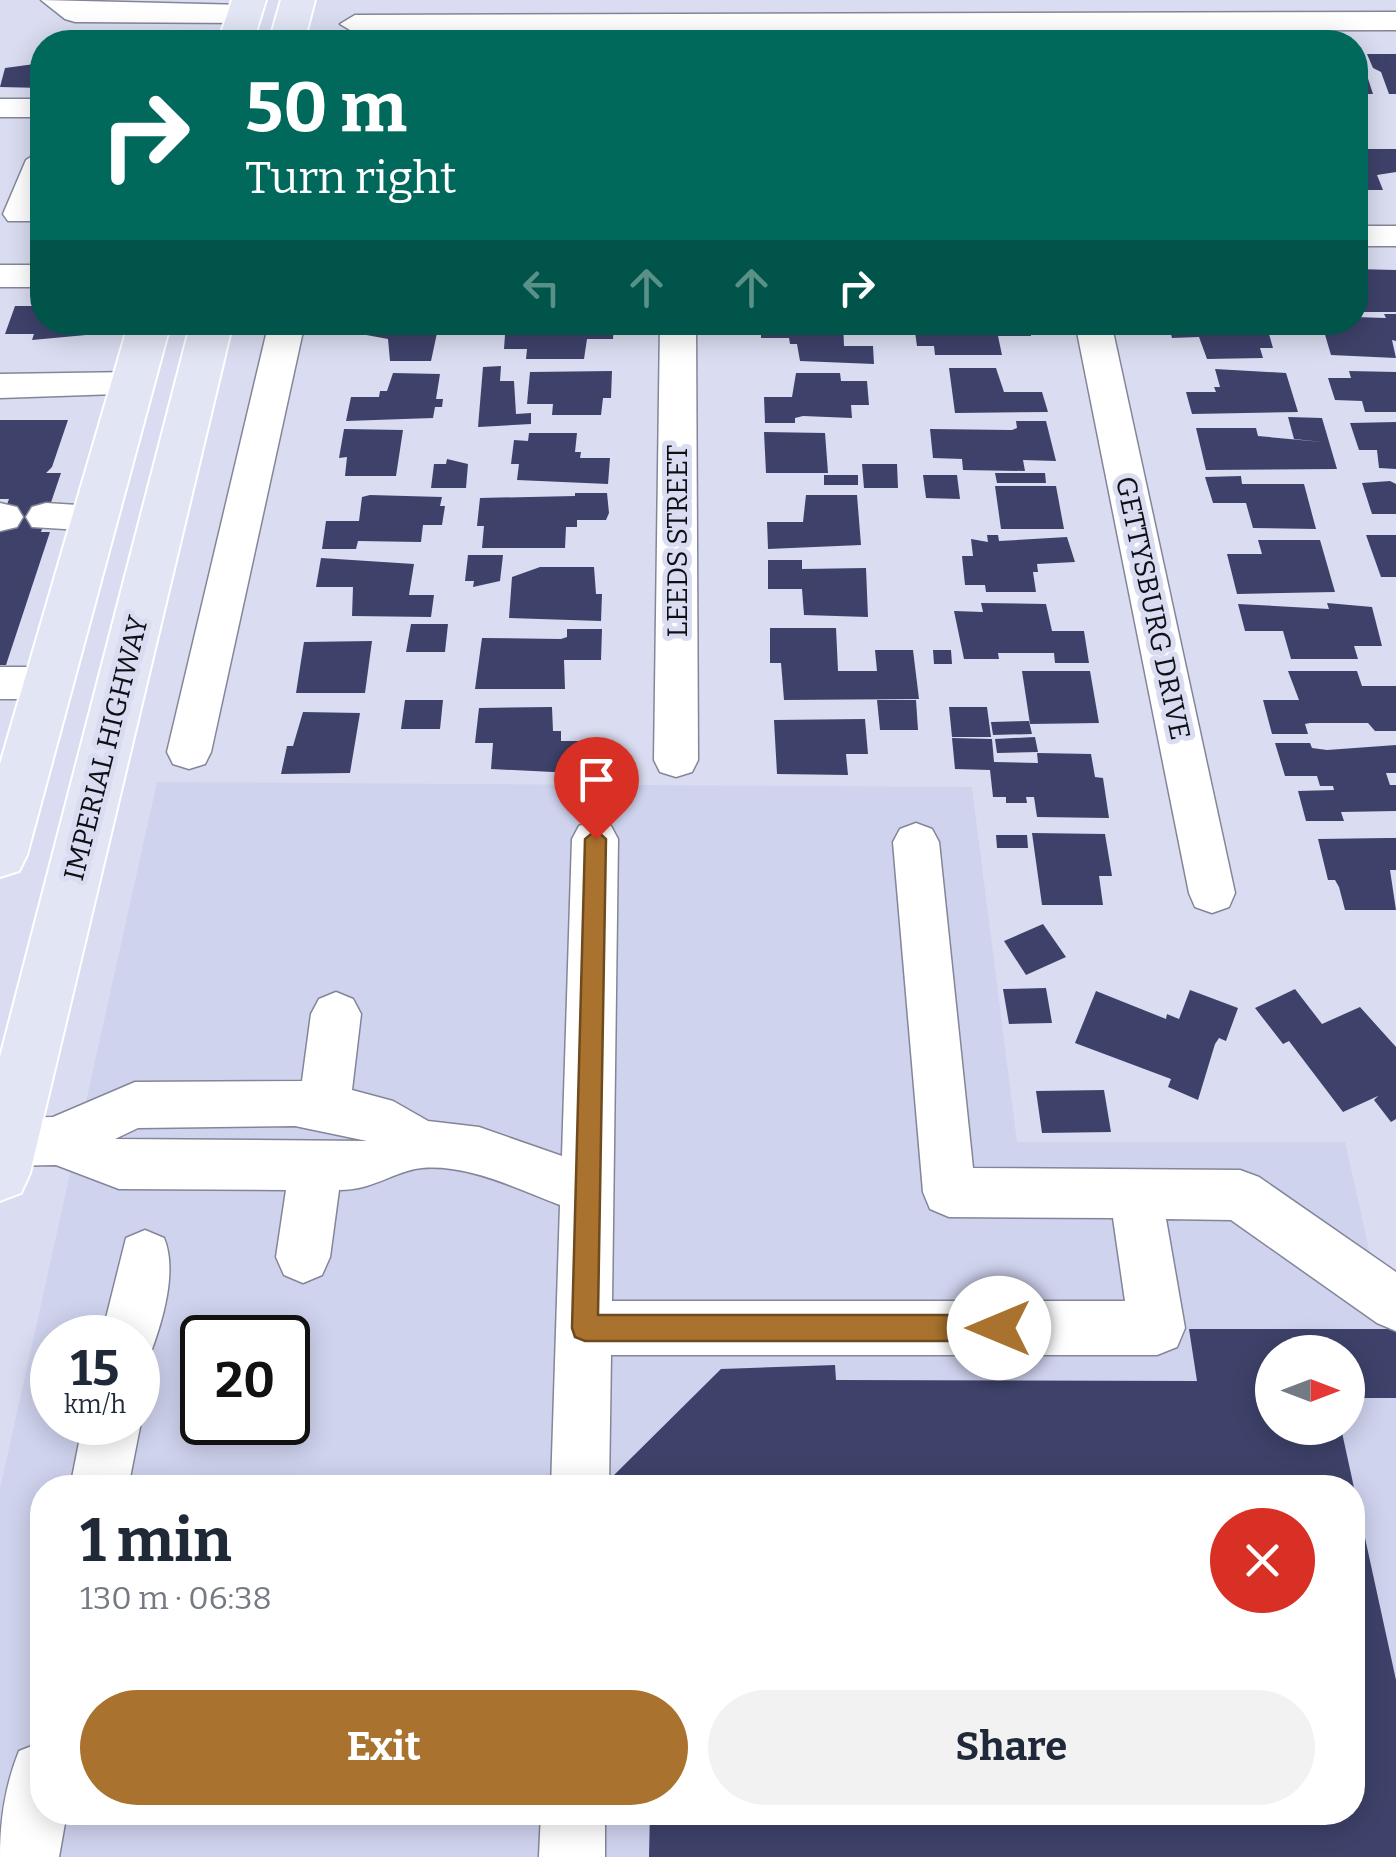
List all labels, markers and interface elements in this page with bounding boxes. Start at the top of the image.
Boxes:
text: 50 m [245,66,407,150]
icon: right [80,70,210,200]
text: Turn right [245,151,457,205]
icon: left [514,260,569,315]
icon: ahead [619,260,674,315]
icon: ahead [724,260,779,315]
icon: right [829,260,884,315]
street label: LEEDS STREET [661,445,694,637]
street label: GETTYSBURG DRIVE [1109,473,1197,743]
street label: IMPERIAL HIGHWAY [57,612,155,884]
pin [554,737,639,840]
icon: arrive [569,752,624,807]
position arrow [947,1276,1051,1380]
speed limit sign: 20 [180,1315,310,1445]
north arrow [1255,1335,1365,1445]
map controls [1255,1335,1365,1445]
text: 15 [71,1338,119,1398]
text: km/h [64,1390,126,1420]
text: 1 min [80,1505,232,1577]
button: close [1210,1508,1315,1613]
text: 130 m · 06:38 [80,1579,272,1617]
button: Exit [80,1690,688,1805]
button: Share [708,1690,1315,1805]

